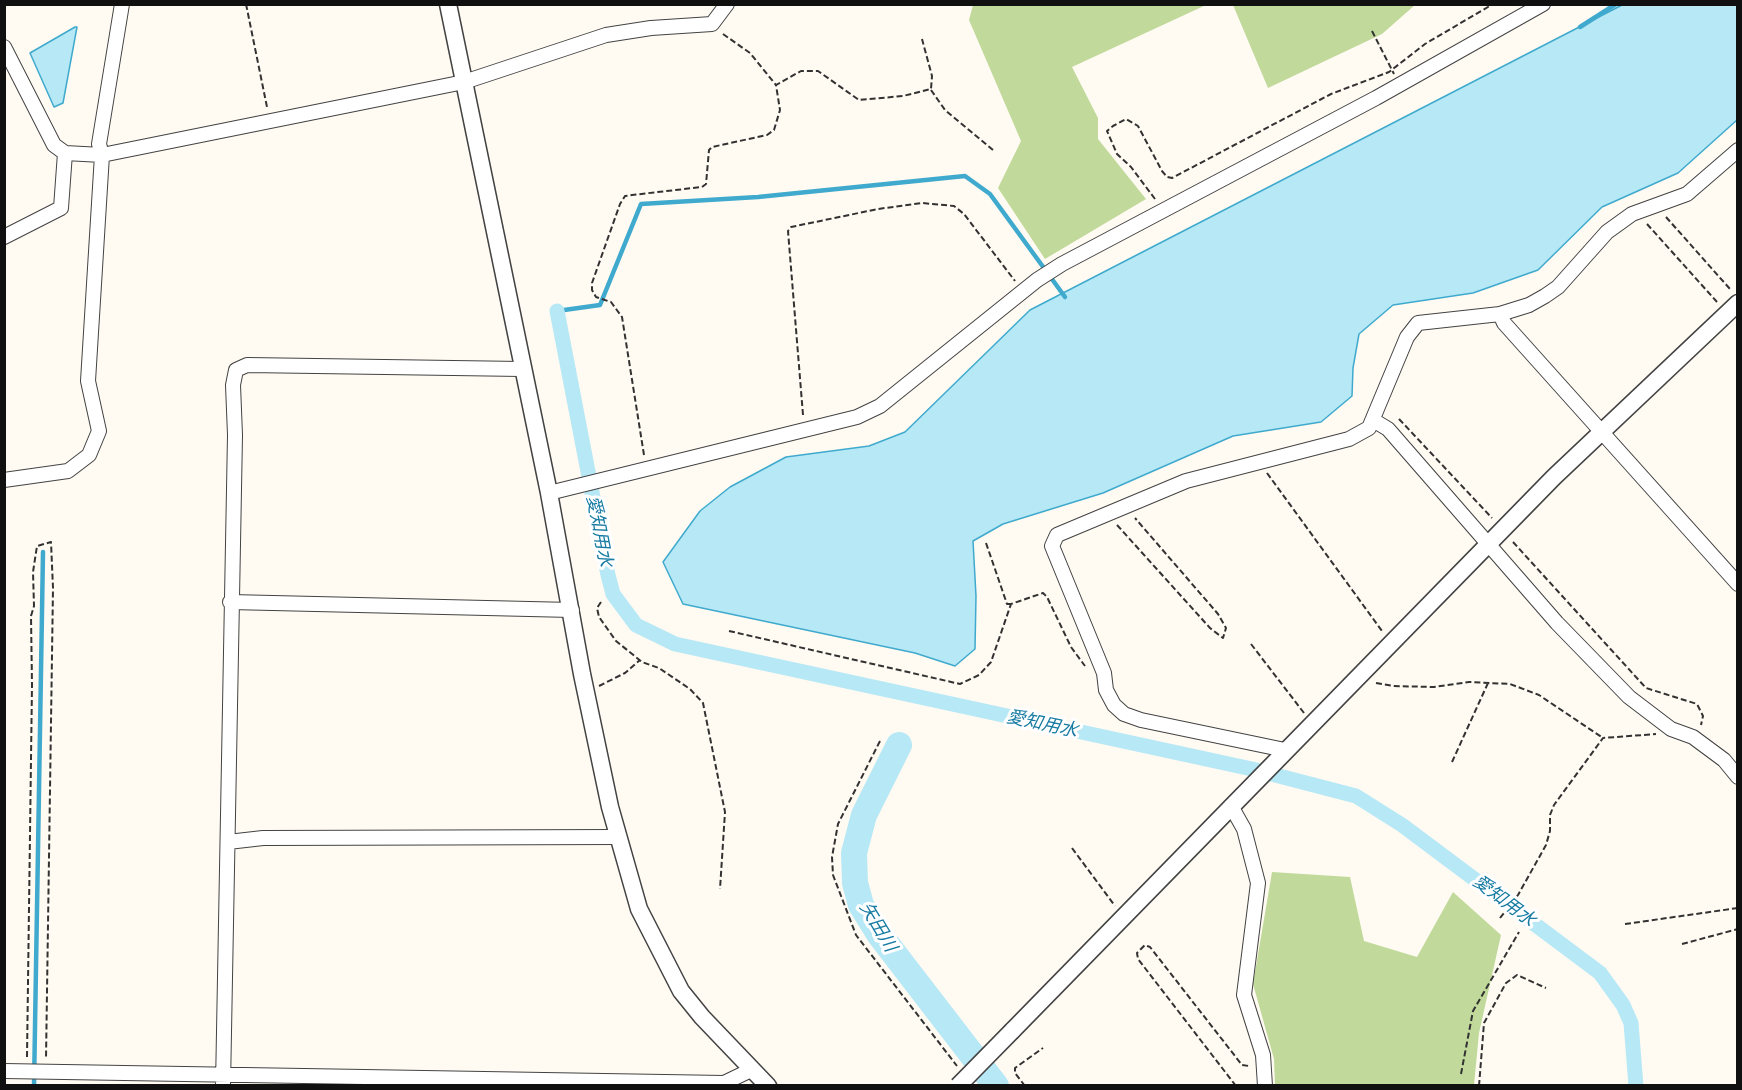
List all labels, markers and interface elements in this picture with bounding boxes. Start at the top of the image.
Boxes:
water label: 愛知用水 [582,494,616,568]
water label: 愛知用水 [1005,706,1079,742]
water label: 愛知用水 [1469,871,1539,931]
water label: 矢田川 [855,898,901,956]

